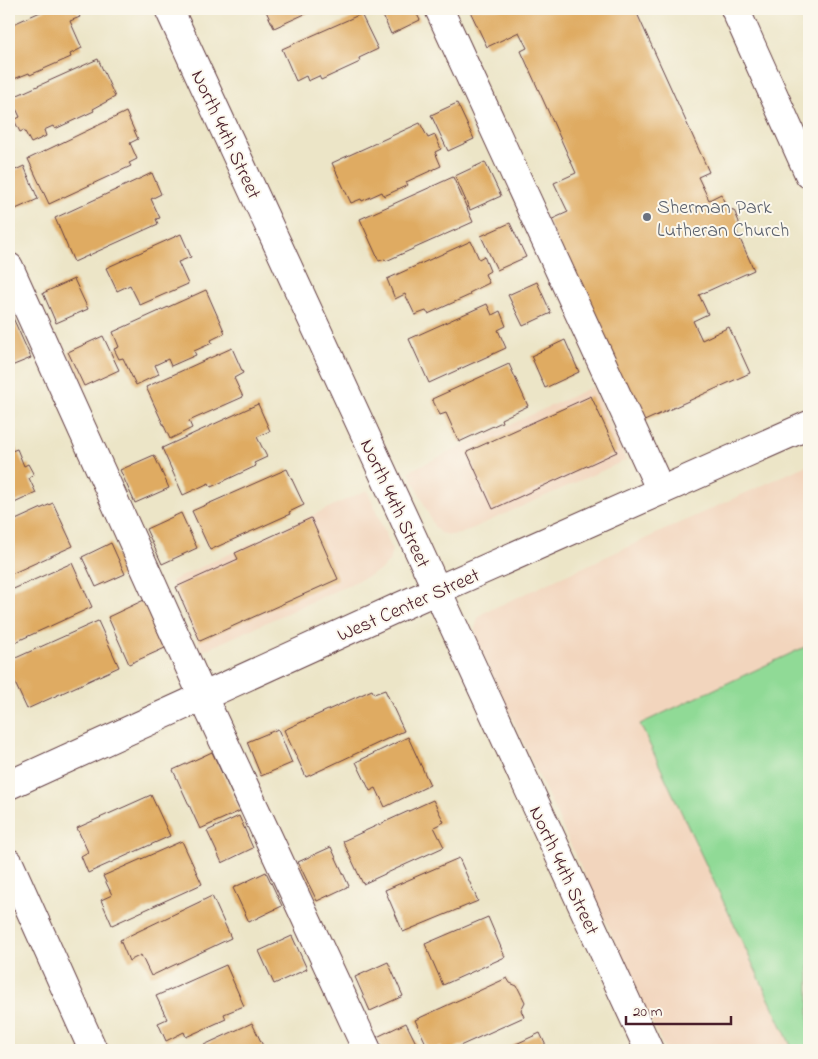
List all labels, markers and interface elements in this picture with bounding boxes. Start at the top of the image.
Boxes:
street label: North 44th Street [182,66,267,205]
place label: Sherman Park Lutheran Church [657,194,789,246]
marker: Sherman Park Lutheran Church [641,211,653,223]
street label: North 44th Street [351,435,436,574]
street label: West Center Street [333,562,485,651]
street label: North 44th Street [520,802,605,941]
scale bar [626,994,730,1026]
text: 20 m [633,1001,663,1023]

